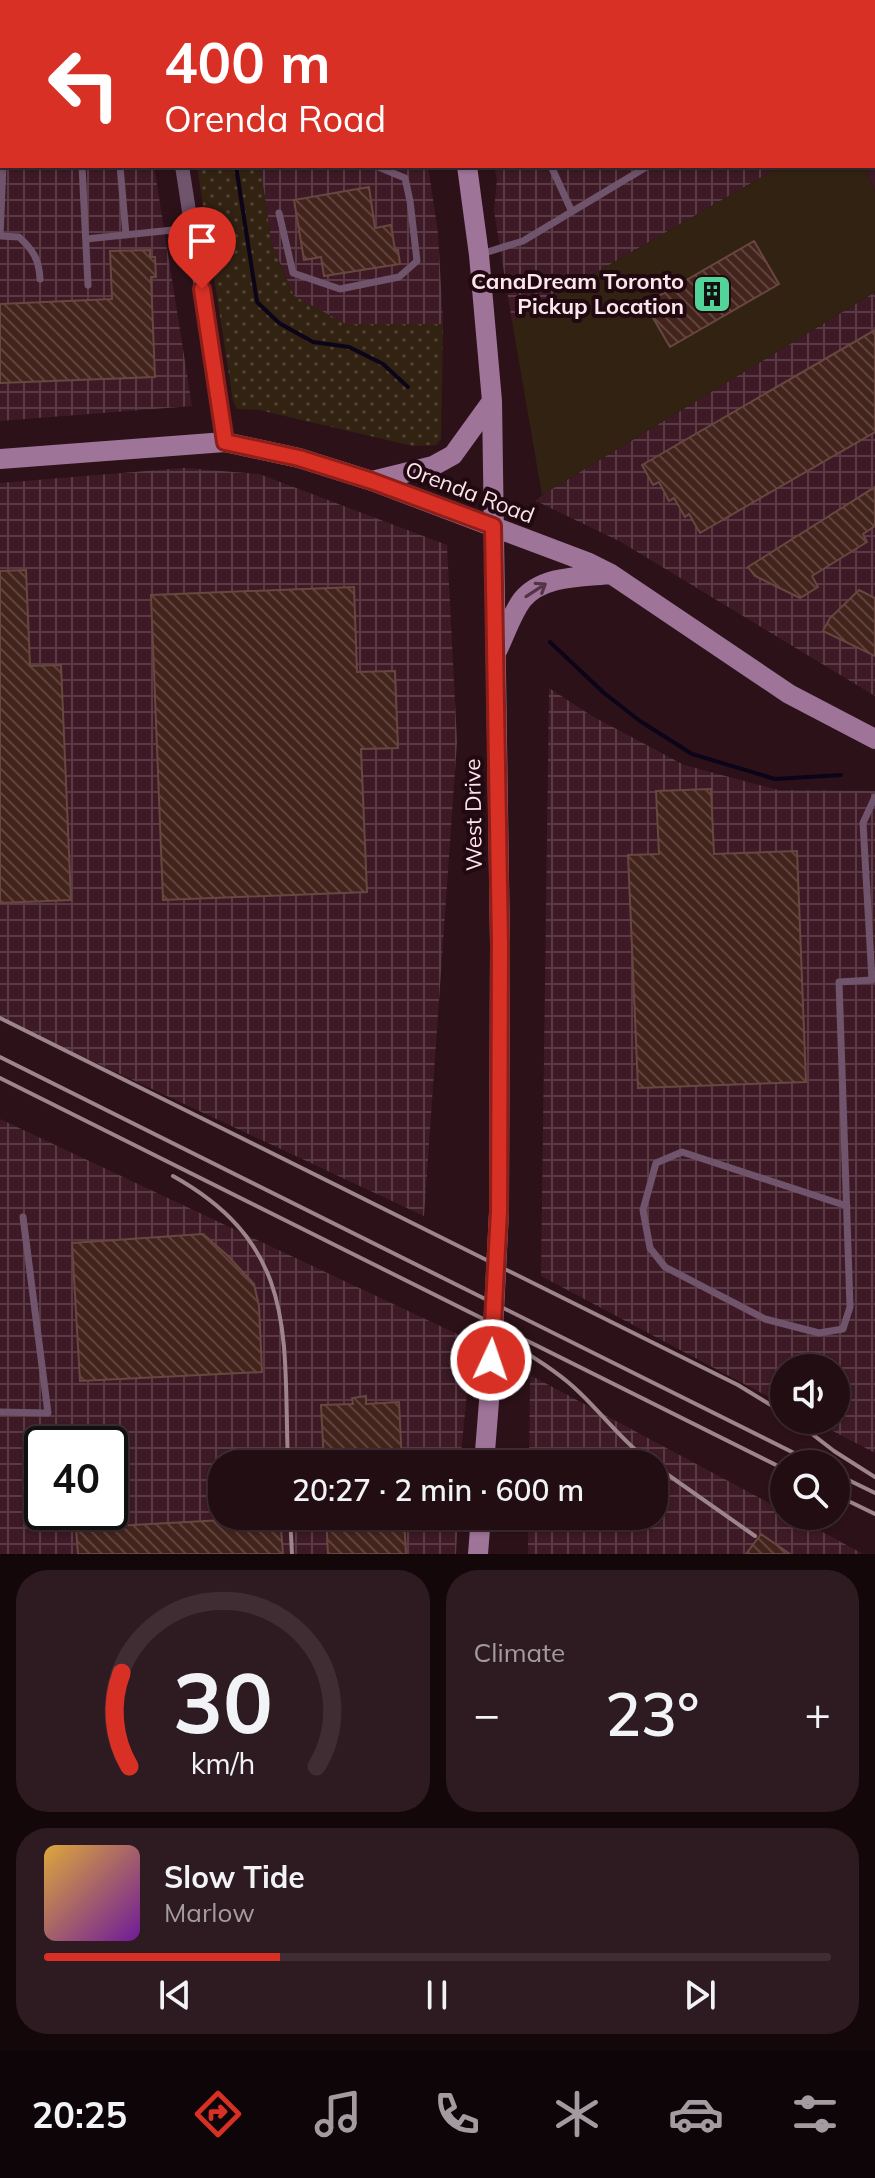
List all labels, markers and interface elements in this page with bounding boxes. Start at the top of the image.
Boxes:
text: 400 m [164,27,331,97]
icon: left [32,32,136,136]
text: Orenda Road [164,96,386,141]
pin [168,207,236,289]
icon: arrive [180,219,224,263]
place label: CanaDream Toronto Pickup Location [471,267,684,320]
building icon: CanaDream Toronto Pickup Location [691,273,733,315]
street label: Orenda Road [402,455,538,529]
one-way arrow [524,582,546,599]
street label: West Drive [458,758,488,872]
position arrow [449,1318,533,1402]
map controls [770,1354,850,1530]
button: sound [770,1354,850,1434]
speed limit sign: 40 [24,1426,128,1530]
button: search [770,1450,850,1530]
text: 20:27 · 2 min · 600 m [292,1471,584,1509]
text: Climate [474,1636,565,1669]
text: 30 [173,1649,273,1754]
text: 23° [605,1676,700,1751]
text: − [474,1686,500,1741]
text: + [805,1686,831,1741]
text: km/h [190,1745,255,1781]
text: Slow Tide [164,1858,305,1896]
text: Marlow [164,1896,255,1929]
icon: previous [153,1973,197,2017]
icon: pause [415,1973,459,2017]
icon: next [678,1973,722,2017]
icon: directions [190,2086,246,2142]
icon: music [310,2086,366,2142]
icon: phone [429,2086,485,2142]
icon: climate [549,2086,605,2142]
icon: car [668,2086,724,2142]
icon: filters [787,2086,843,2142]
text: 20:25 [32,2092,127,2137]

